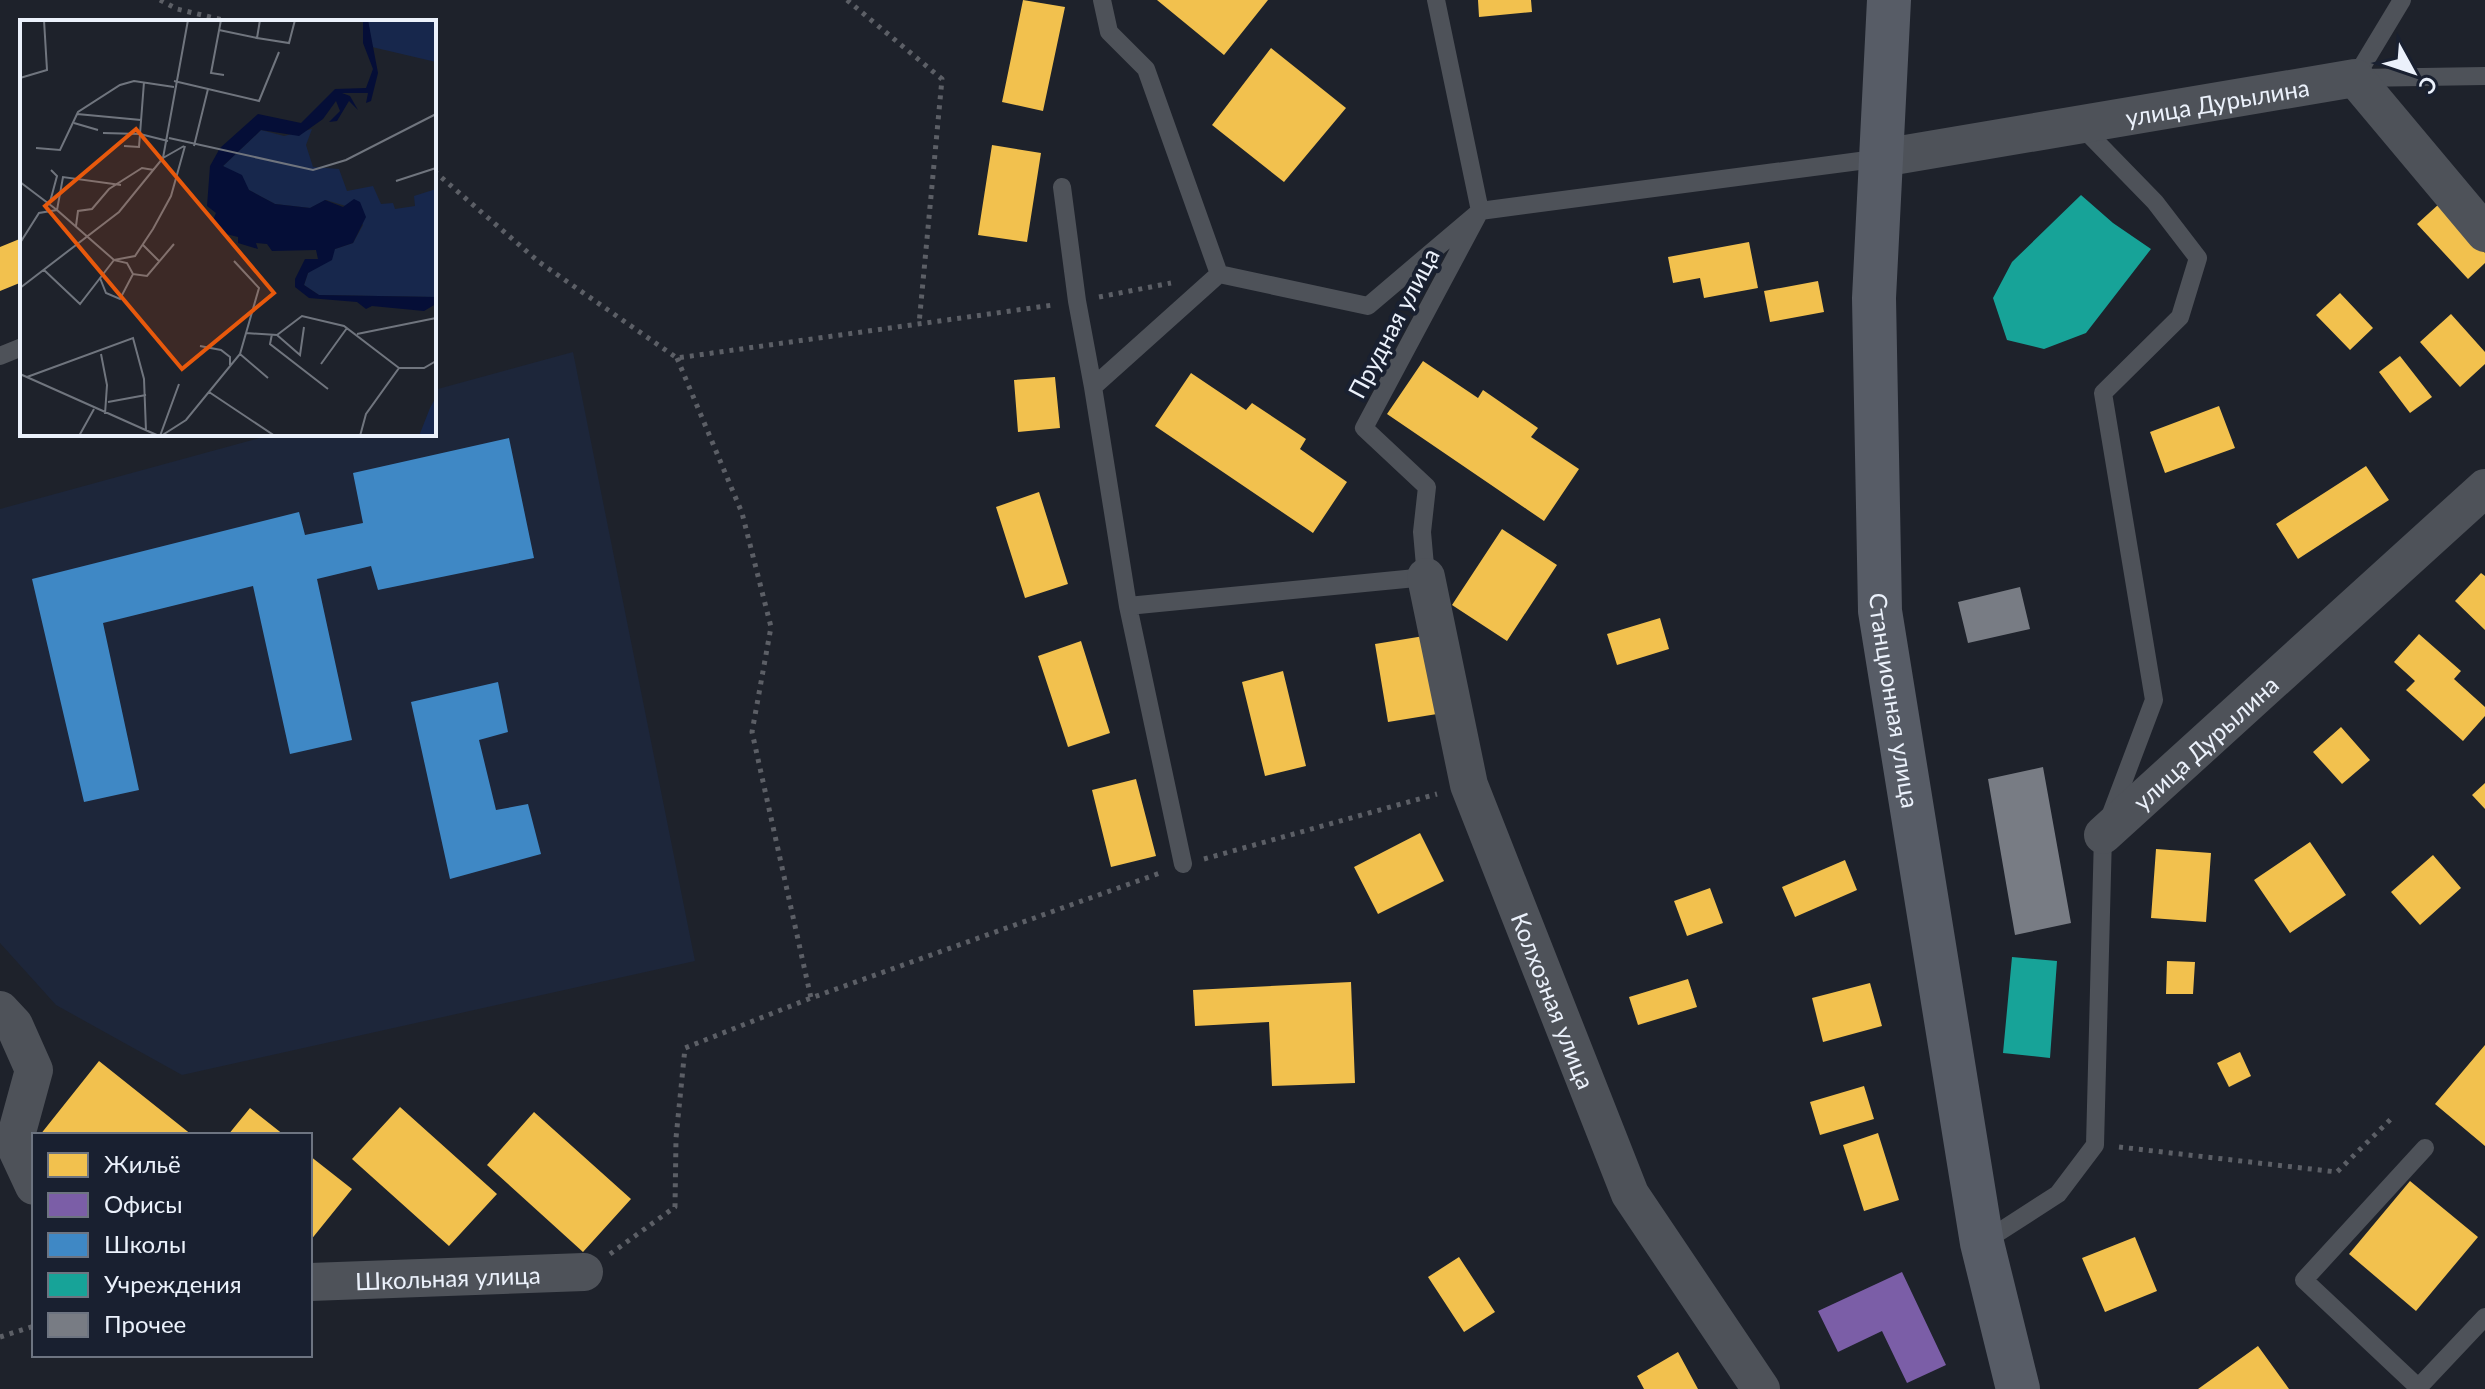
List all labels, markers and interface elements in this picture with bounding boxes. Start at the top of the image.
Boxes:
inset map [20,20,436,436]
north arrow [2373,32,2453,112]
street label: улица Дурылина [2123,71,2311,131]
text: С [2413,71,2444,100]
street label: Прудная улица [1341,243,1445,403]
street label: Станционная улица [1865,593,1926,810]
street label: улица Дурылина [2127,669,2284,815]
street label: Колхозная улица [1506,908,1602,1093]
legend [32,1133,312,1357]
text: Жильё [104,1149,181,1178]
text: Офисы [104,1189,183,1218]
text: Школы [104,1229,186,1258]
street label: Школьная улица [355,1259,541,1295]
text: Учреждения [104,1269,242,1298]
text: Прочее [104,1309,186,1338]

